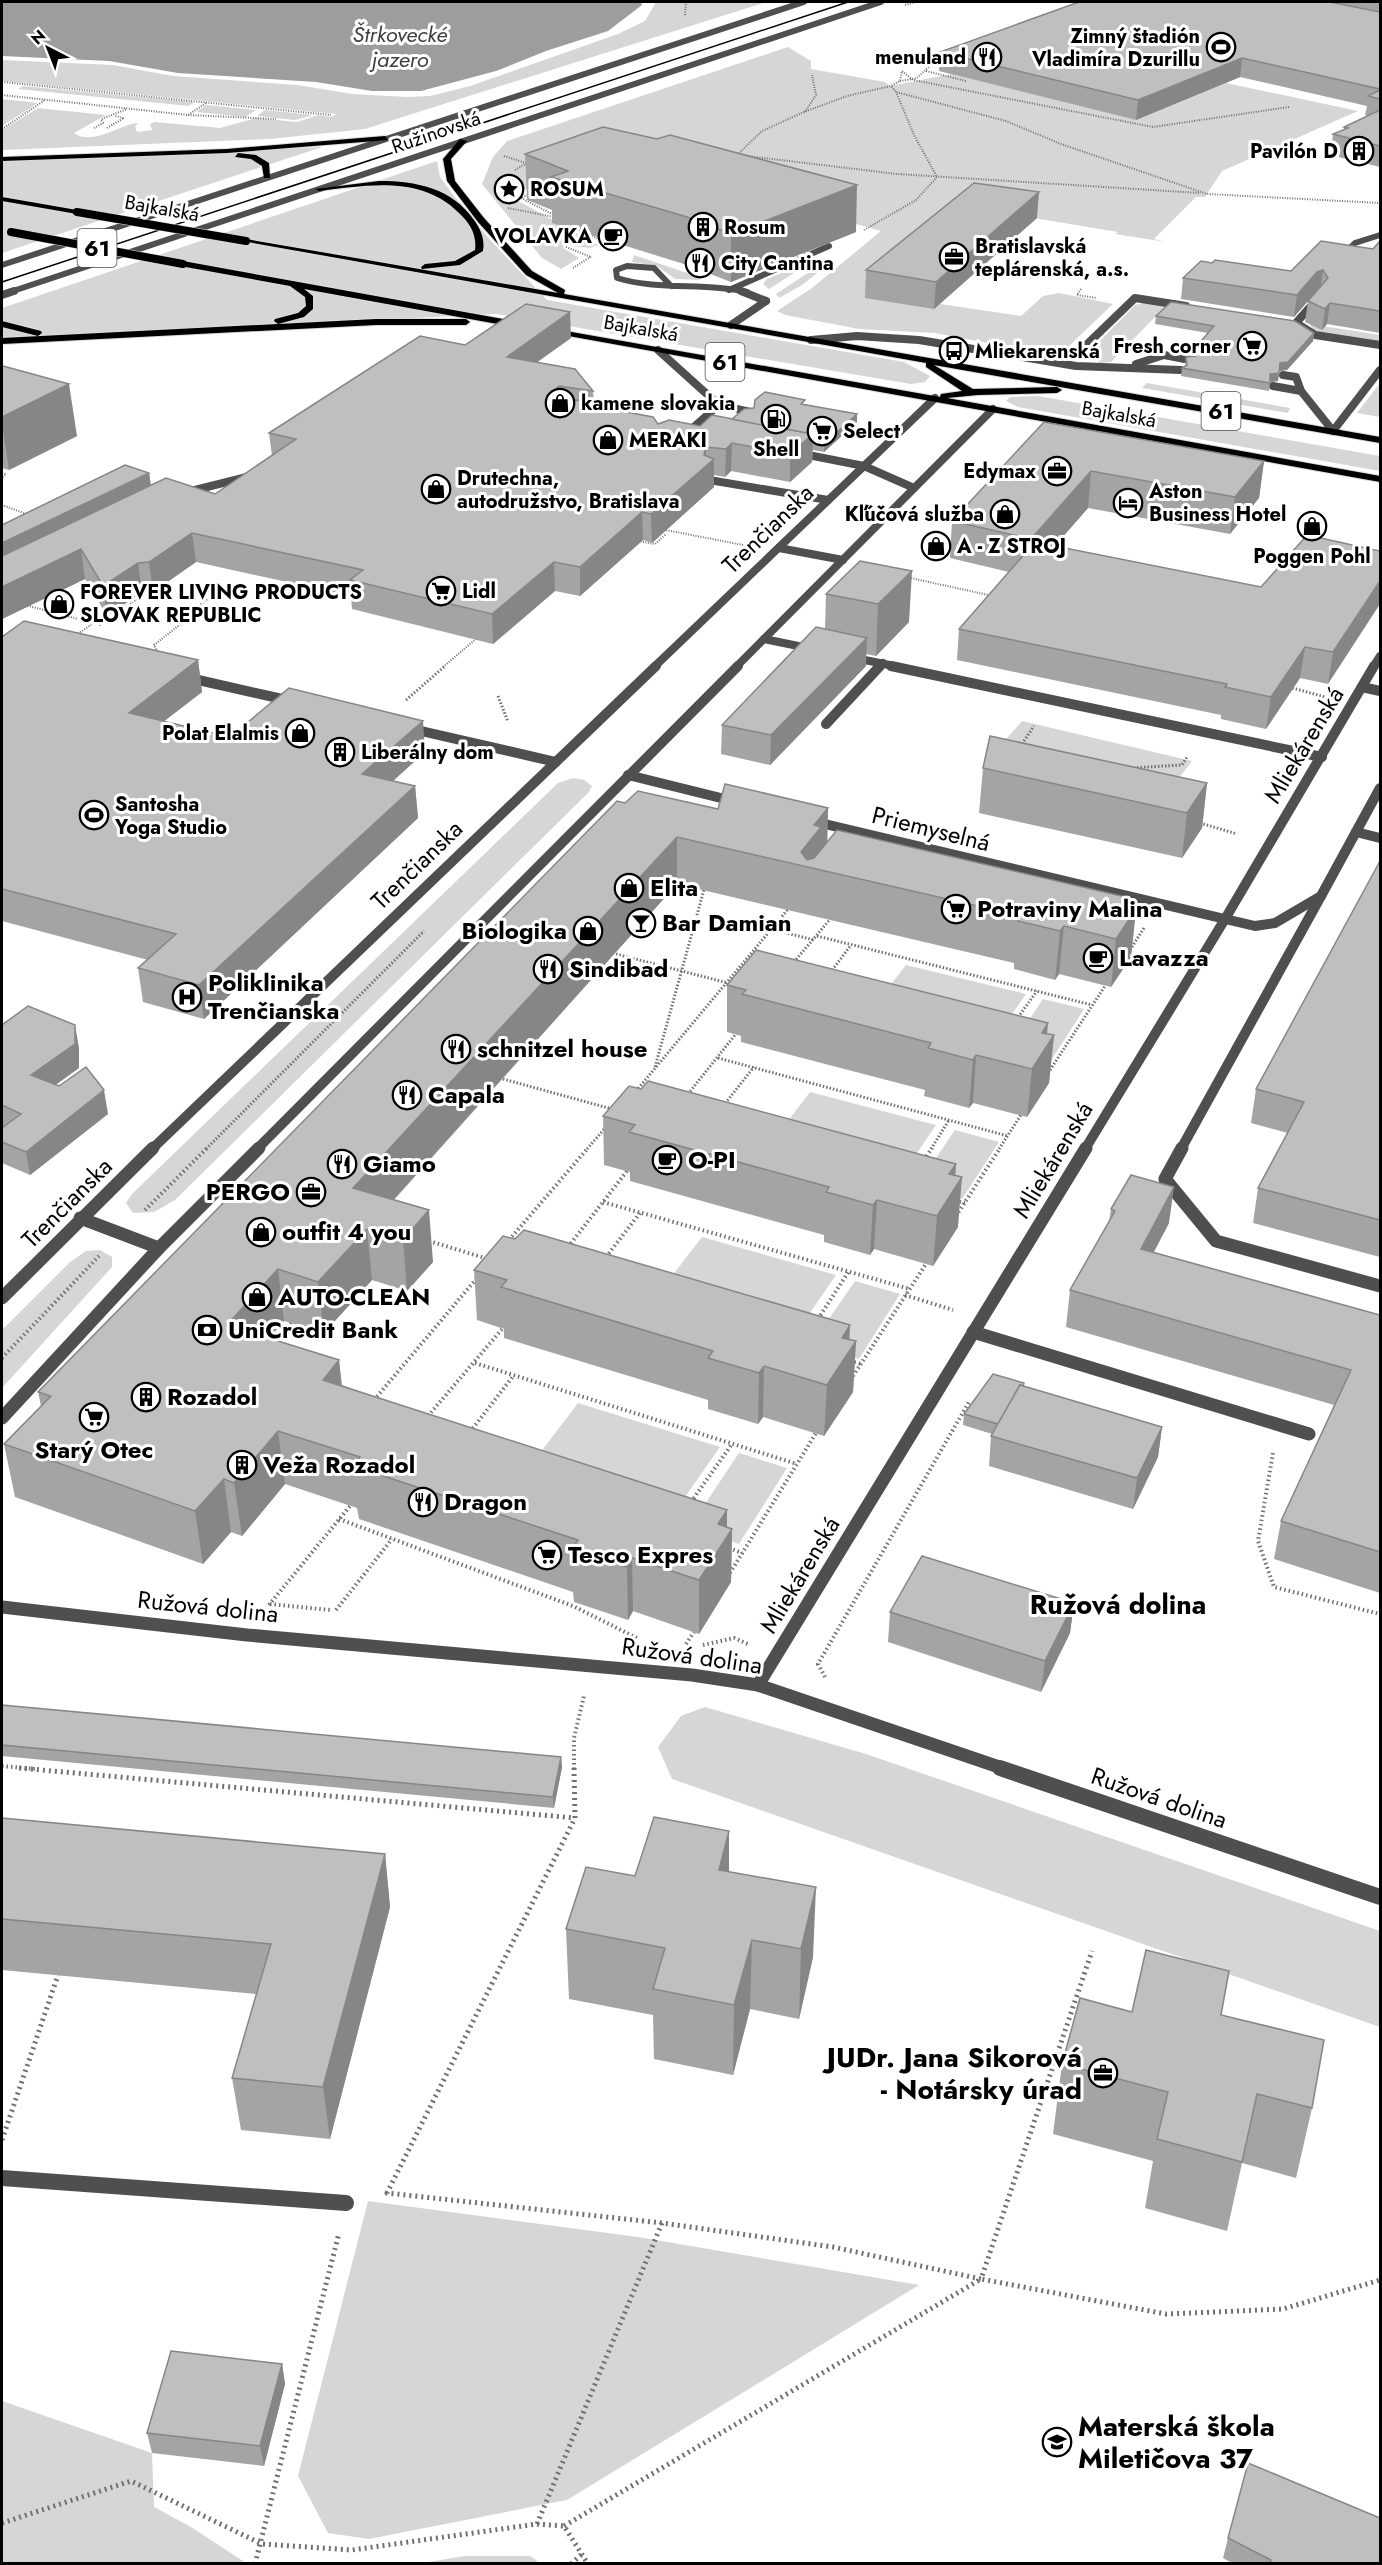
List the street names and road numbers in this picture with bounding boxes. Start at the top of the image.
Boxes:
street label: Ružinovská [388,104,485,161]
street label: Bajkalská [122,188,202,229]
road number: 61 [78,229,116,267]
street label: Bajkalská [601,308,681,349]
road number: 61 [706,343,744,381]
road number: 61 [1202,392,1240,430]
street label: Bajkalská [1079,394,1159,435]
street label: Trenčianska [714,476,821,581]
street label: Mliekárenská [1255,680,1352,810]
street label: Priemyselná [868,797,994,860]
street label: Trenčianska [363,812,470,917]
street label: Mliekárenská [1004,1095,1101,1225]
street label: Trenčianska [13,1149,120,1256]
street label: Mliekárenská [751,1510,848,1640]
street label: Ružová dolina [136,1582,280,1631]
street label: Ružová dolina [620,1628,765,1683]
street label: Ružová dolina [1087,1758,1232,1837]

